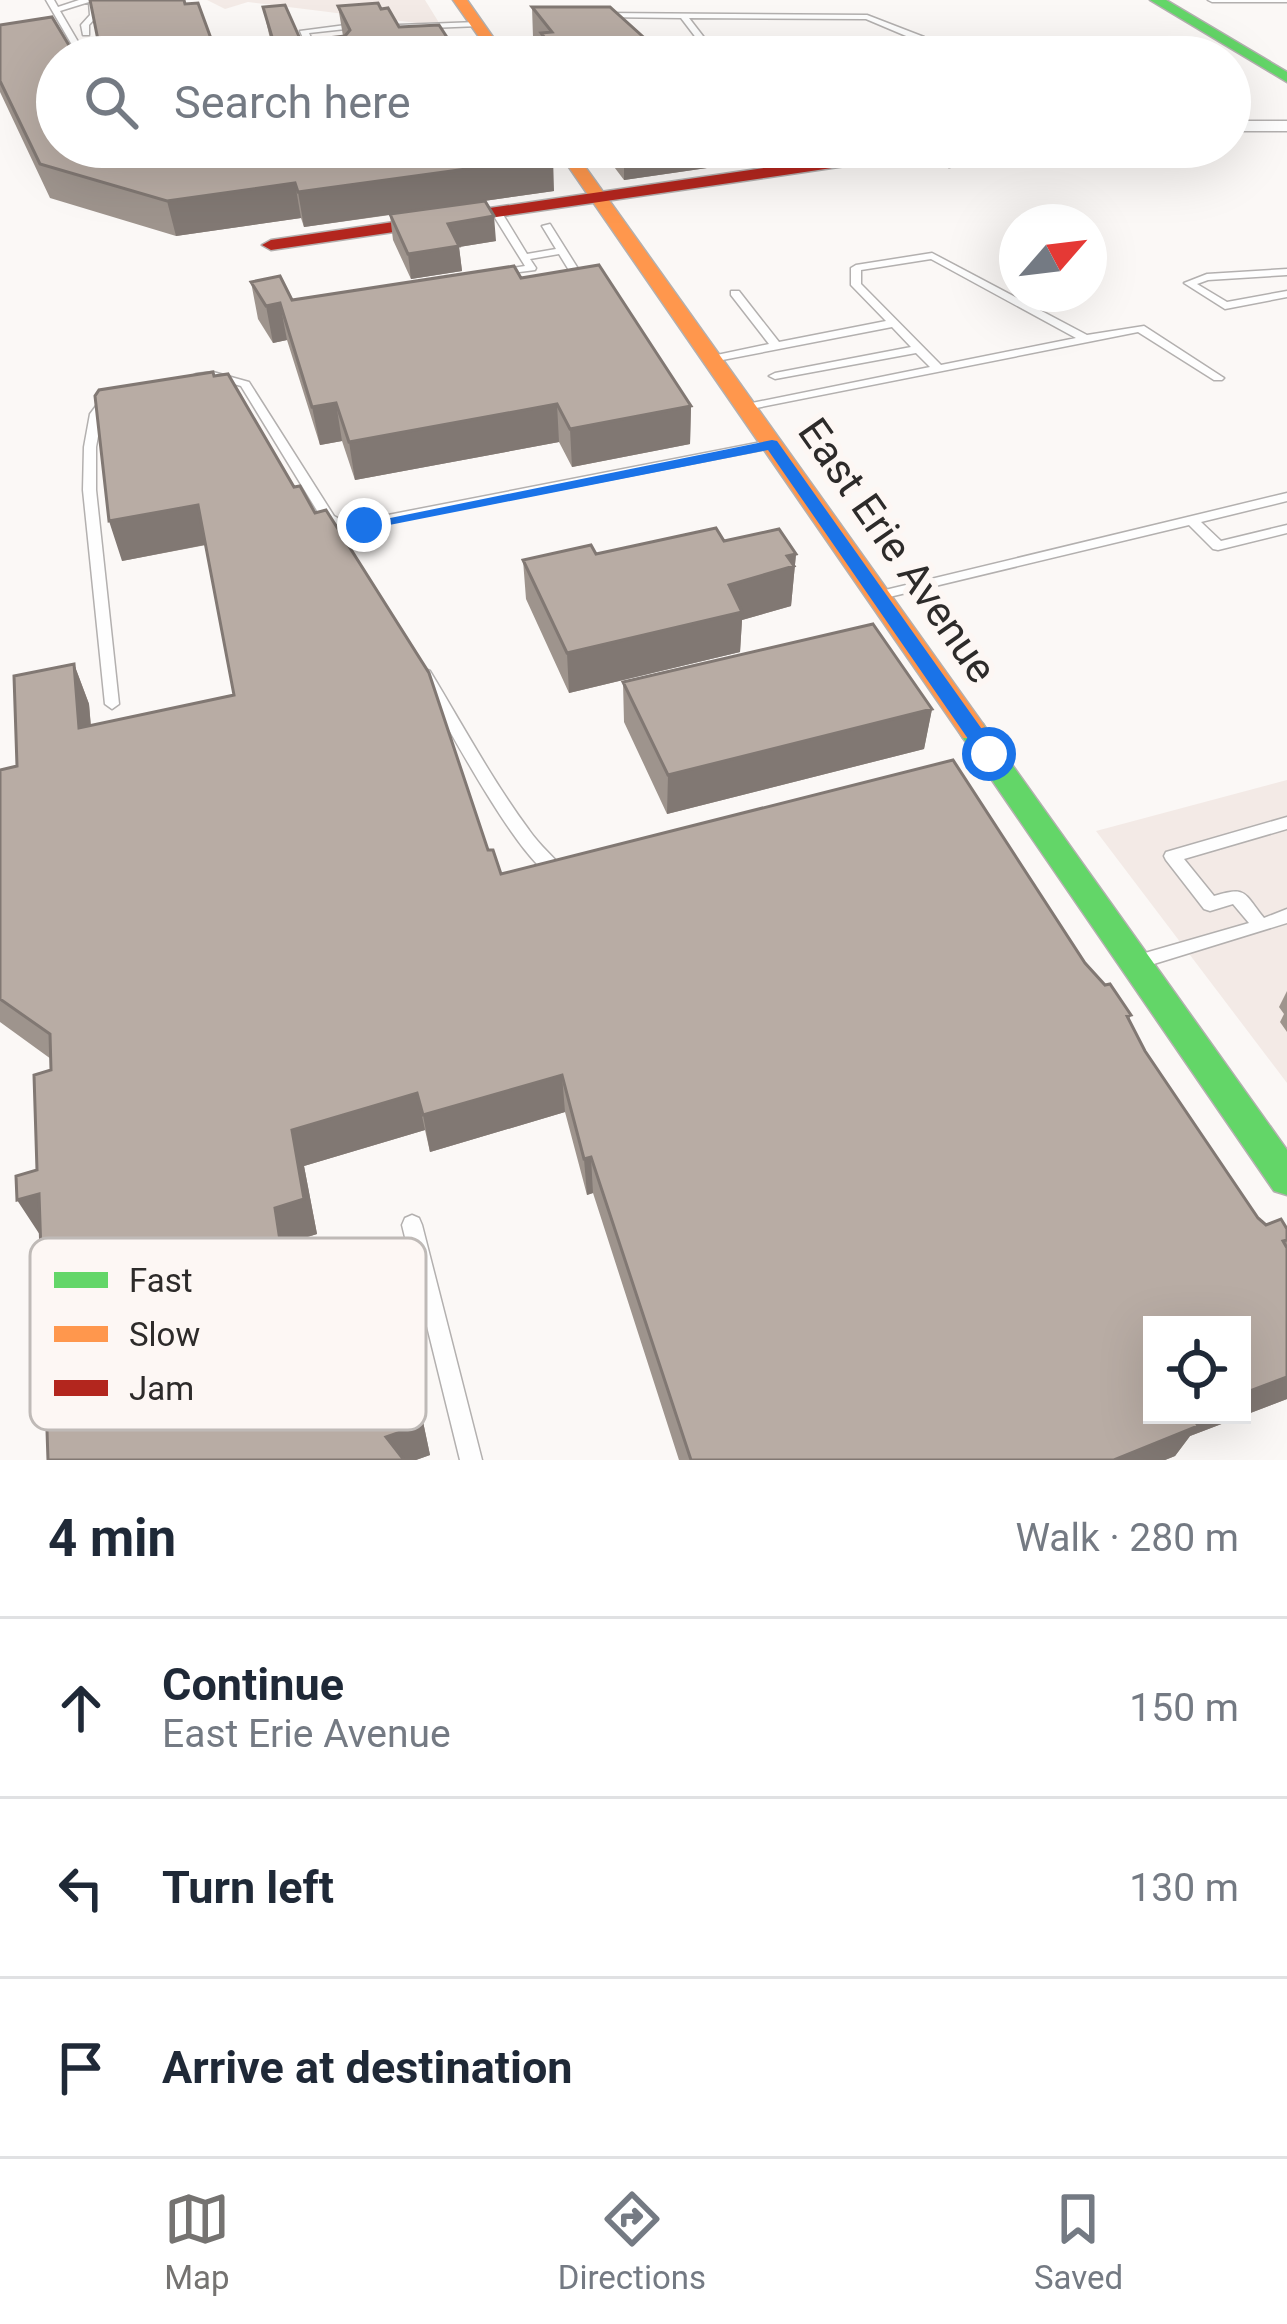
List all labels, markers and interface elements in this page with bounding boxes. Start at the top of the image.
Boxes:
search box [36,36,1251,168]
icon: search [78,69,144,135]
text: Search here [174,76,411,129]
north arrow [999,204,1107,312]
street label: East Erie Avenue [788,409,1007,692]
route end [337,498,391,552]
route start [962,727,1016,781]
legend [30,1238,426,1430]
text: Fast [129,1261,192,1300]
text: Slow [129,1315,200,1354]
map controls [1143,1316,1251,1424]
button: locate [1143,1316,1251,1424]
text: Jam [129,1369,194,1408]
text: 4 min [48,1509,176,1568]
text: Walk · 280 m [1015,1515,1239,1561]
text: Continue [162,1658,344,1711]
icon: ahead [48,1675,114,1741]
text: 150 m [1129,1685,1239,1731]
text: East Erie Avenue [162,1711,451,1757]
icon: left [48,1855,114,1921]
text: Turn left [162,1861,334,1914]
text: 130 m [1129,1865,1239,1911]
icon: arrive [48,2035,114,2101]
text: Arrive at destination [162,2041,573,2094]
tab: Map [164,2186,230,2297]
tab: Directions [558,2186,706,2297]
tab: Saved [1034,2186,1123,2297]

